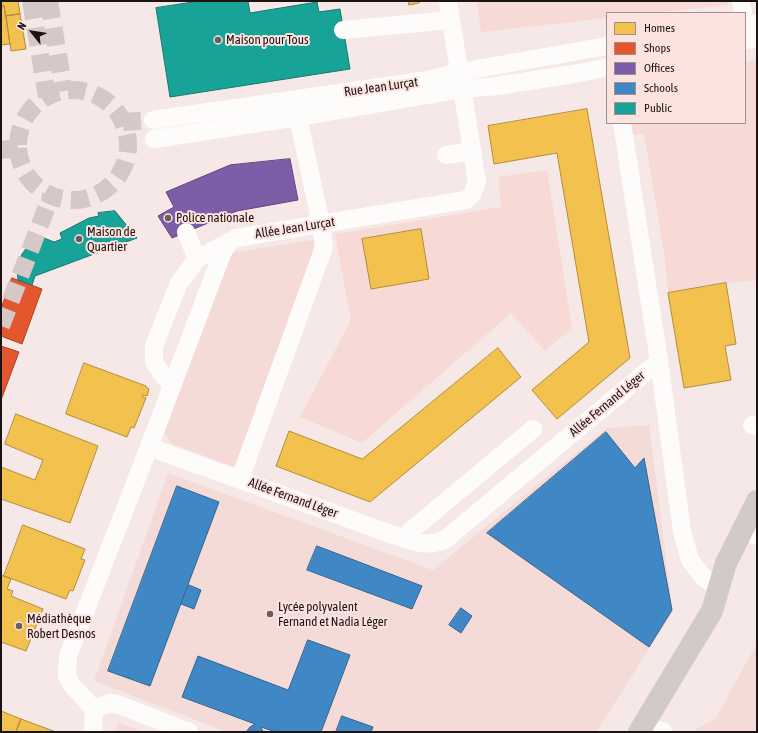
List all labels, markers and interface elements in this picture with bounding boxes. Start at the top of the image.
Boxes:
north arrow [12,12,52,52]
legend [606,12,746,124]
text: N [15,20,28,32]
text: Homes [644,21,675,35]
place label: Maison pour Tous [226,32,309,48]
marker: Maison pour Tous [213,35,223,45]
text: Shops [644,41,670,55]
text: Offices [644,61,674,75]
street label: Rue Jean Lurçat [343,74,419,100]
text: Schools [644,81,678,95]
text: Public [644,101,672,115]
place label: Police nationale [176,210,254,226]
marker: Police nationale [163,213,173,223]
street label: Allée Jean Lurçat [254,214,336,242]
place label: Maison de Quartier [87,224,136,255]
marker: Maison de Quartier [74,234,84,244]
street label: Allée Fernand Léger [566,368,648,440]
street label: Allée Fernand Léger [246,475,340,521]
place label: Lycée polyvalent Fernand et Nadia Léger [278,599,387,630]
marker: Lycée polyvalent Fernand et Nadia Léger [265,609,275,619]
place label: Médiathèque Robert Desnos [27,611,96,642]
marker: Médiathèque Robert Desnos [14,621,24,631]

